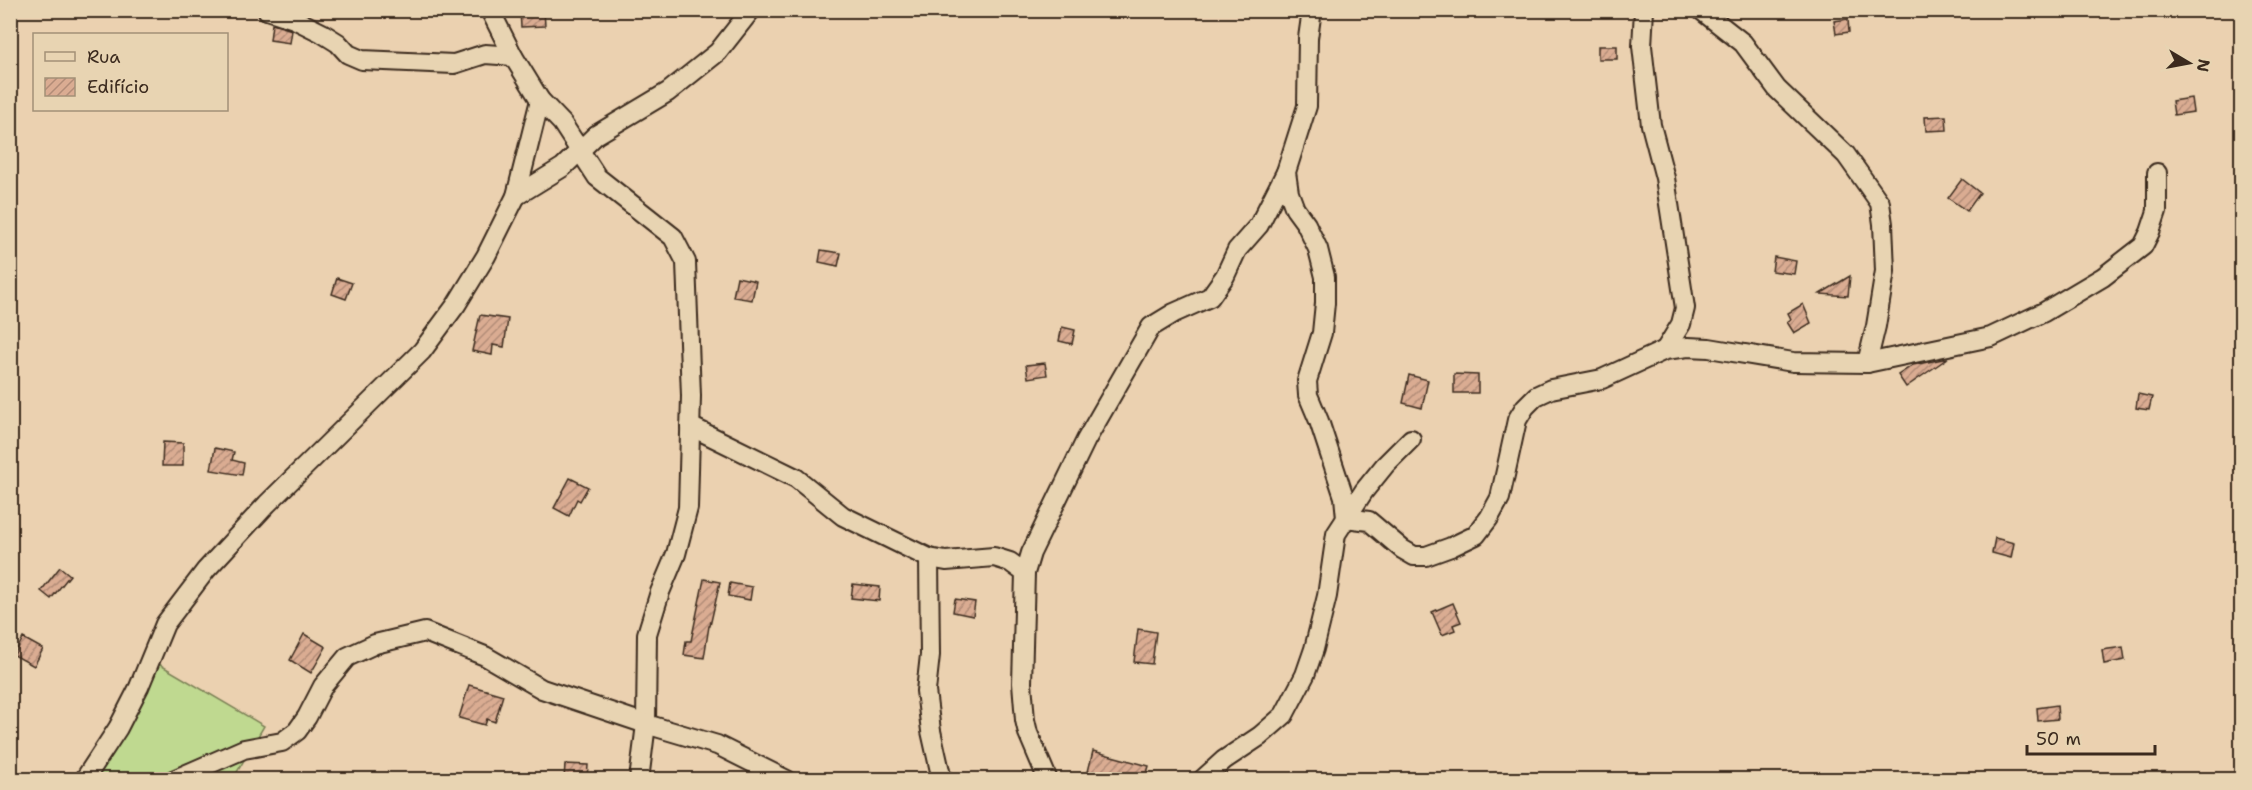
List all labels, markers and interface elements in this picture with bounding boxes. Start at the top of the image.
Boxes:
legend [33,33,228,111]
north arrow [2159,33,2219,93]
text: Rua [87,45,120,69]
text: N [2192,57,2215,74]
text: Edifício [87,75,149,99]
scale bar [2027,718,2154,756]
text: 50 m [2036,727,2081,751]

